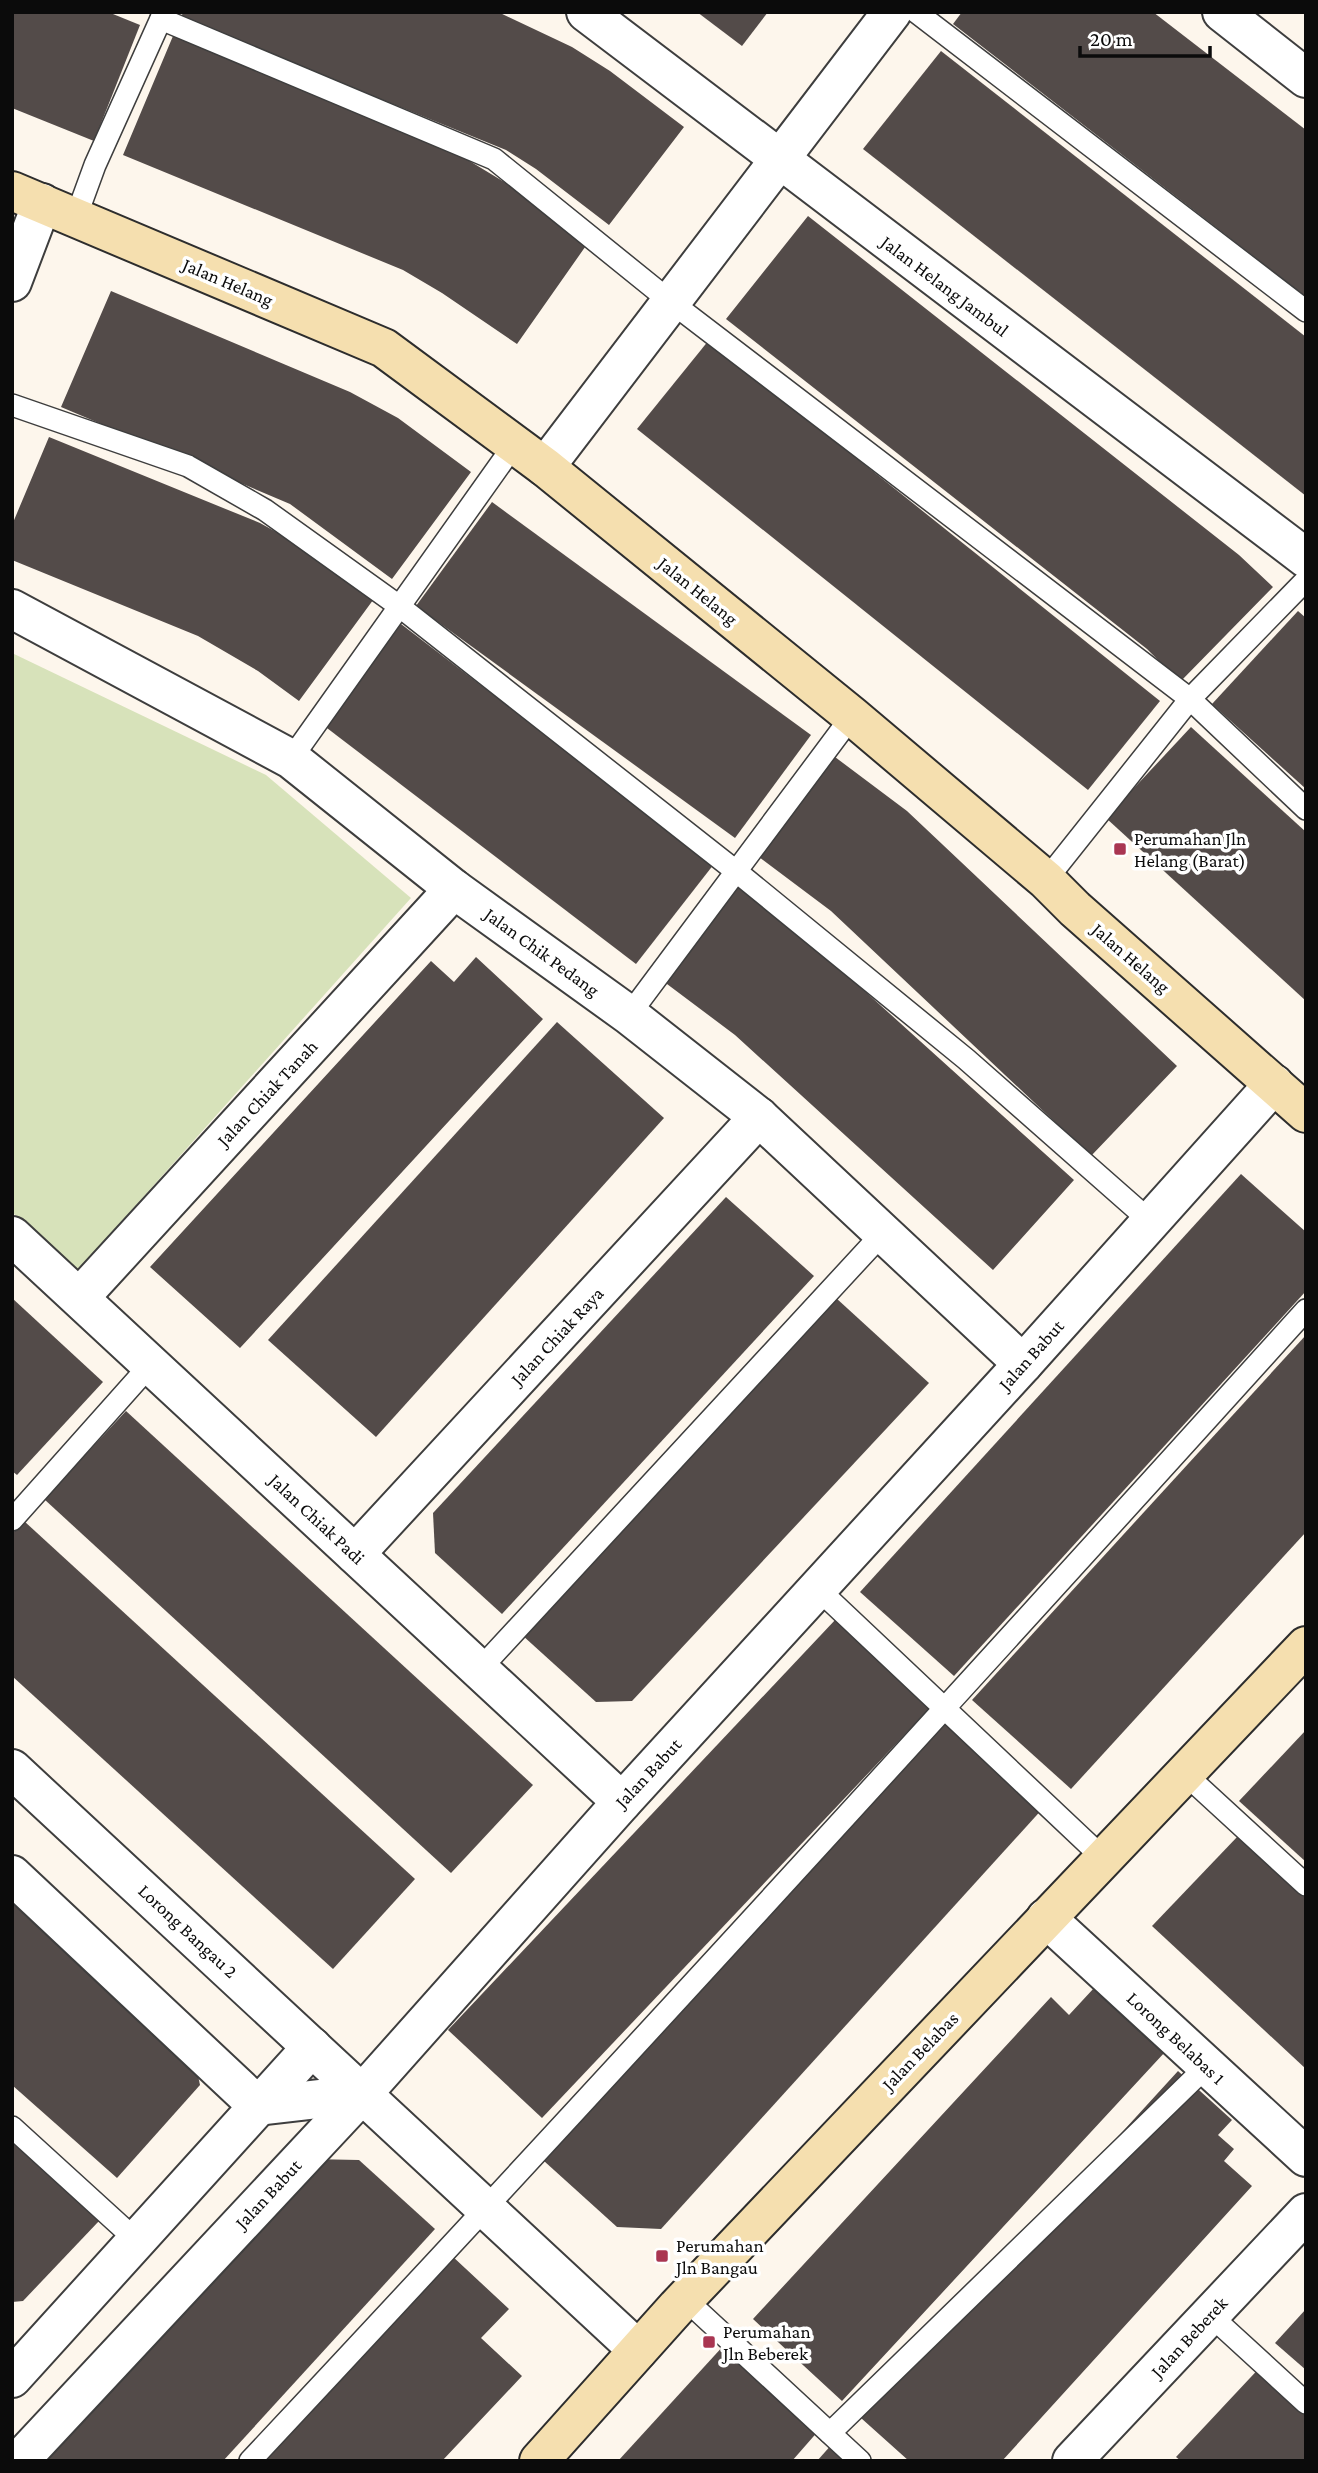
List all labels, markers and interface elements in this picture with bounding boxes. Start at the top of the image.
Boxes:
scale bar [1080,14,1210,58]
text: 20 m [1090,27,1133,51]
street label: Jalan Helang Jambul [876,230,1013,341]
street label: Jalan Helang [178,253,276,310]
street label: Jalan Helang [653,551,742,629]
place label: Perumahan Jln Helang (Barat) [1134,828,1246,872]
marker: Perumahan Jln Helang (Barat) [1112,841,1128,857]
street label: Jalan Chik Pedang [479,902,603,1001]
street label: Jalan Helang [1086,917,1174,997]
street label: Jalan Chiak Tanah [211,1036,322,1152]
street label: Jalan Chiak Raya [505,1283,608,1391]
street label: Jalan Babut [993,1315,1068,1396]
street label: Jalan Chiak Padi [263,1468,369,1569]
street label: Jalan Babut [609,1733,686,1814]
street label: Lorong Bangau 2 [134,1880,242,1982]
street label: Lorong Belabas 1 [1123,1987,1229,2089]
street label: Jalan Belabas [876,2008,962,2096]
street label: Jalan Babut [229,2154,306,2235]
place label: Perumahan Jln Bangau [674,2235,764,2278]
marker: Perumahan Jln Bangau [654,2248,670,2264]
street label: Jalan Beberek [1145,2292,1232,2383]
place label: Perumahan Jln Beberek [721,2321,811,2364]
marker: Perumahan Jln Beberek [701,2334,717,2350]

